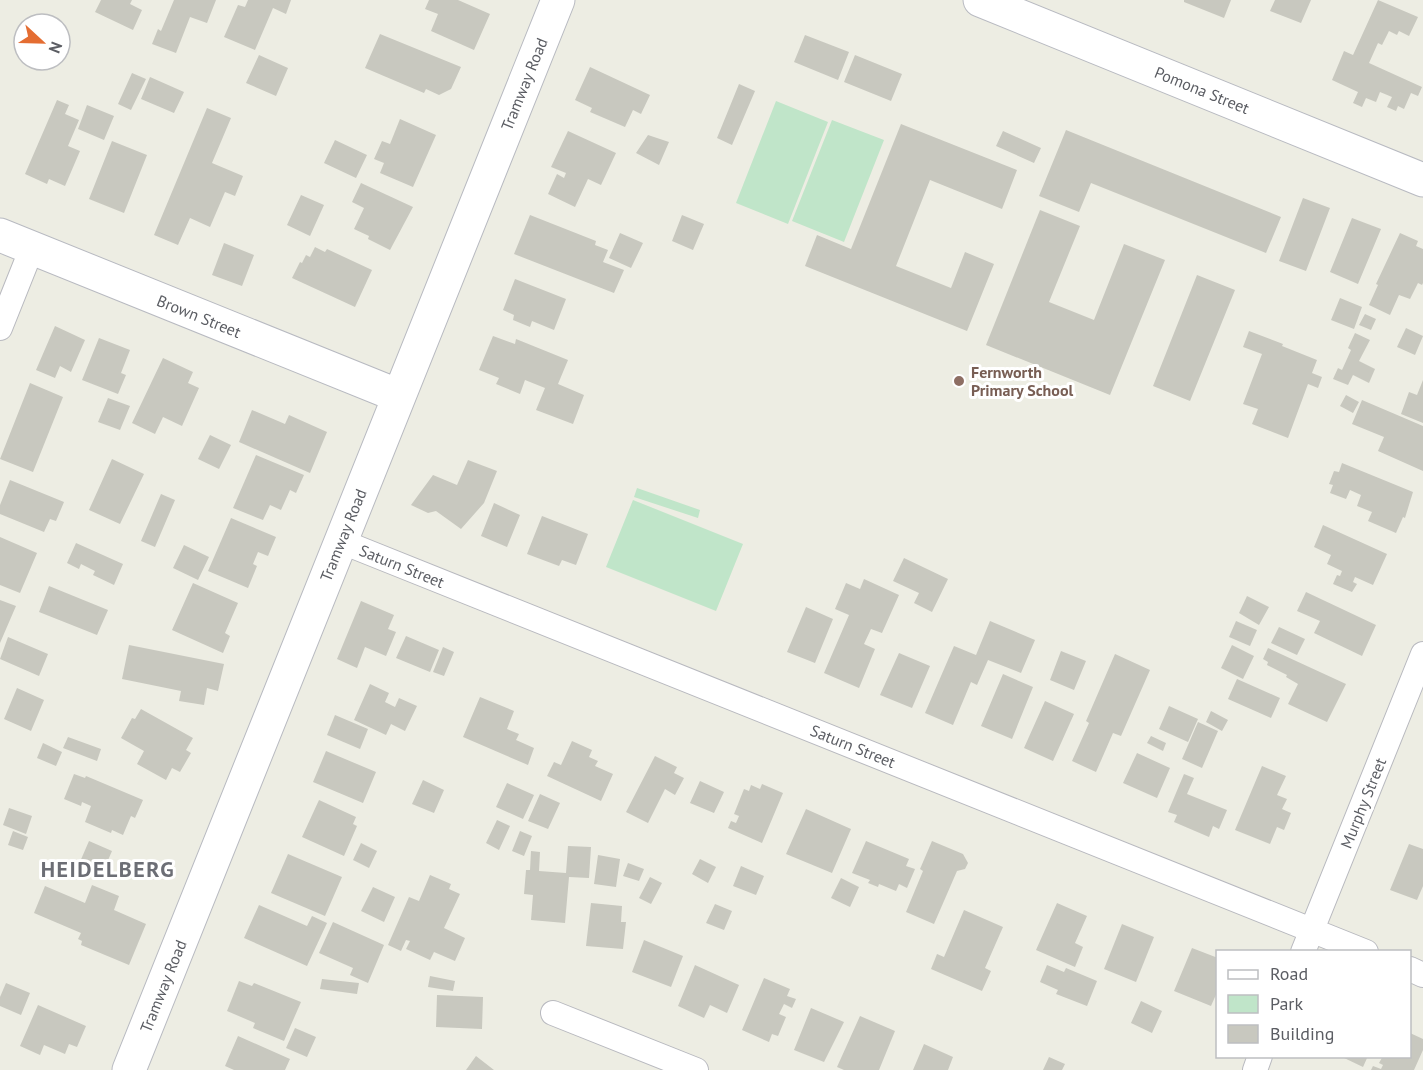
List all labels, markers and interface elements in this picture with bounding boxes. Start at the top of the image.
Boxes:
north arrow [12,12,72,72]
street label: Tramway Road [496,35,552,133]
text: N [45,39,67,56]
street label: Pomona Street [1152,62,1253,118]
street label: Brown Street [154,290,244,342]
place label: Fernworth Primary School [971,362,1073,400]
marker: Fernworth Primary School [952,374,966,388]
street label: Tramway Road [315,486,371,584]
street label: Saturn Street [357,540,448,592]
street label: Saturn Street [808,720,899,772]
street label: Murphy Street [1336,754,1390,851]
district label: HEIDELBERG [41,855,175,883]
street label: Tramway Road [135,937,191,1035]
legend [1216,950,1411,1058]
text: Road [1270,962,1308,985]
text: Park [1270,992,1303,1015]
text: Building [1270,1022,1334,1045]

